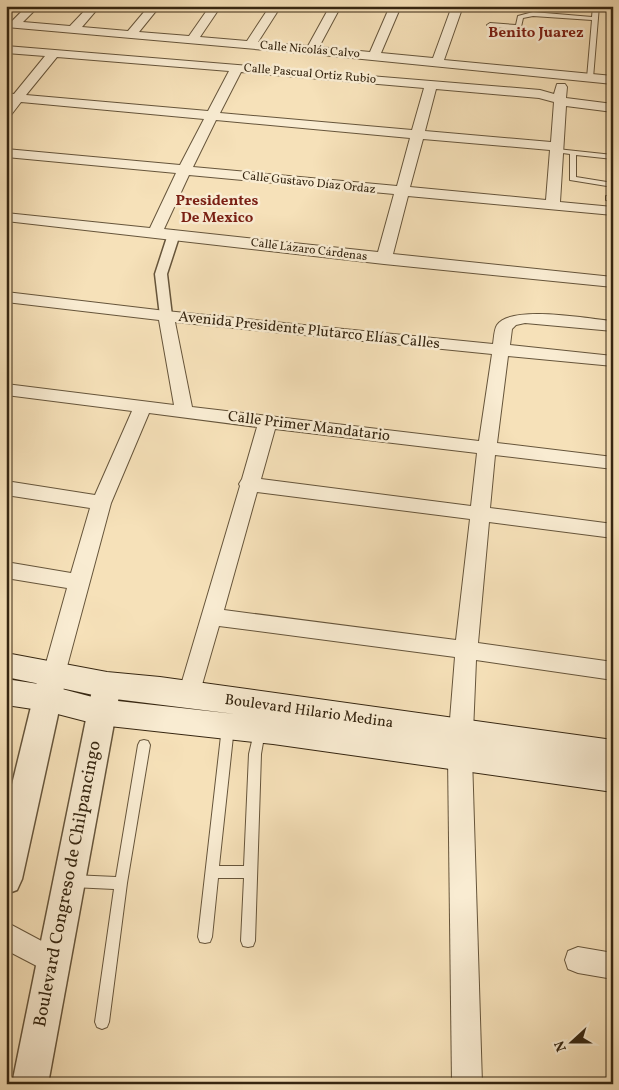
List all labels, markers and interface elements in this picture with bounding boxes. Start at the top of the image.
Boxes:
district label: Benito Juarez [488,23,584,44]
street label: Calle Nicolás Calvo [259,38,361,62]
street label: Calle Pascual Ortiz Rubio [243,60,377,88]
street label: Calle Gustavo Díaz Ordaz [242,168,376,198]
district label: Presidentes De Mexico [176,191,259,229]
street label: Calle Lázaro Cárdenas [250,235,368,265]
street label: Avenida Presidente Plutarco Elías Calles [177,307,441,355]
street label: Calle Primer Mandatario [227,407,391,447]
street label: Boulevard Hilario Medina [223,690,395,734]
street label: Boulevard Congreso de Chilpancingo [28,739,108,1029]
north arrow [546,1018,596,1068]
text: N [551,1038,572,1054]

